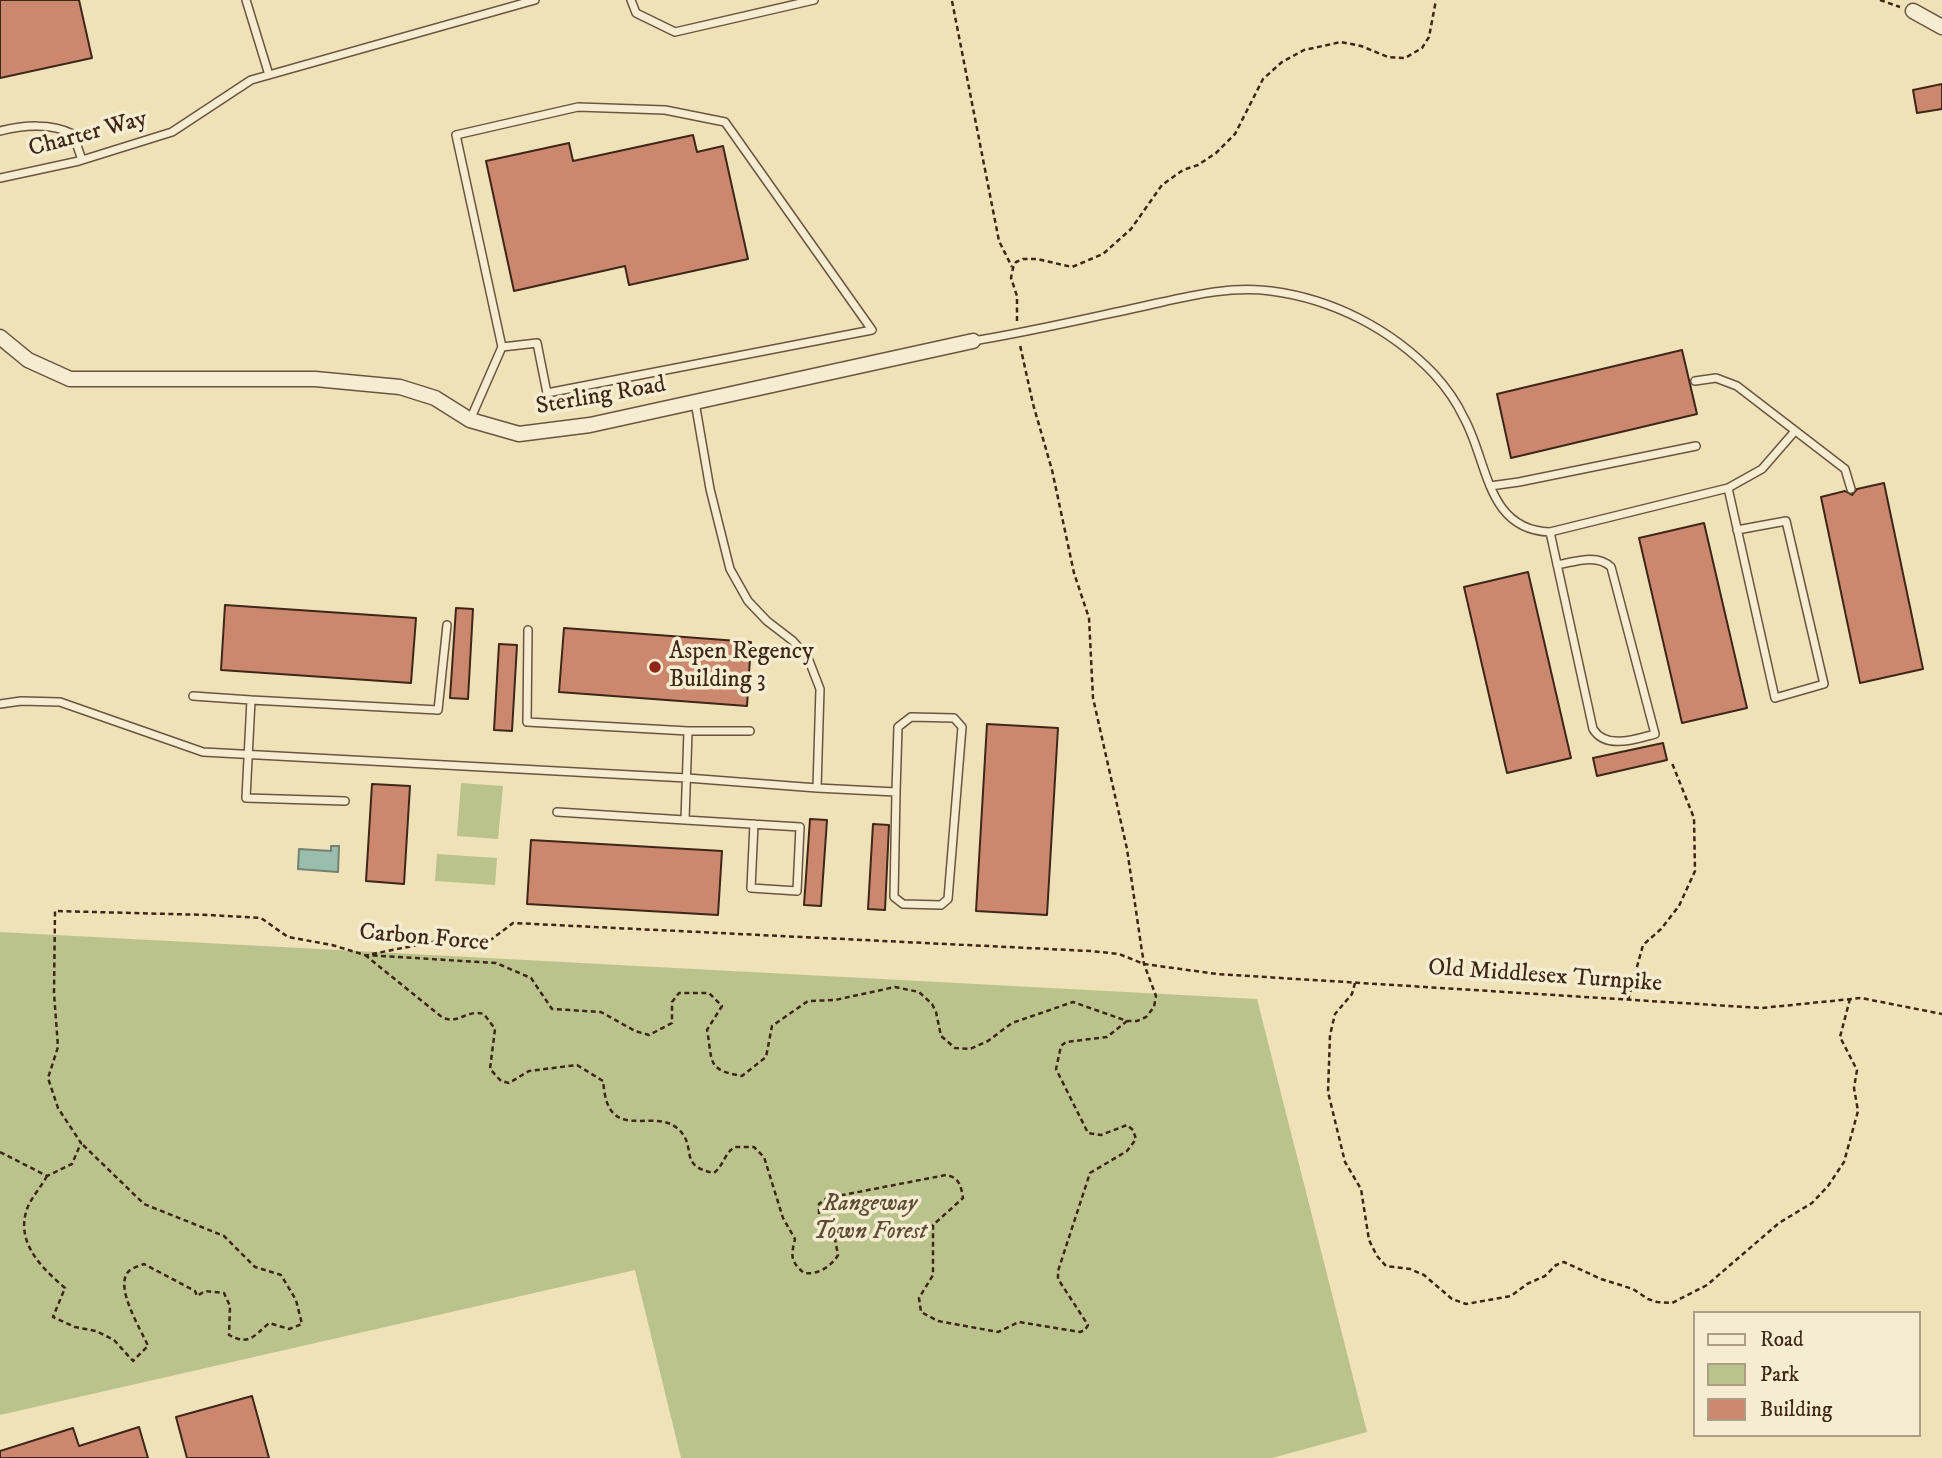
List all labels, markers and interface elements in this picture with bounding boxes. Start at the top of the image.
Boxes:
street label: Charter Way [26,105,150,165]
street label: Sterling Road [534,371,668,423]
place label: Aspen Regency Building 3 [669,639,814,695]
marker: Aspen Regency Building 3 [647,659,663,675]
street label: Carbon Force [358,919,490,959]
street label: Old Middlesex Turnpike [1427,954,1663,1000]
park label: Rangeway Town Forest [813,1191,927,1247]
legend [1694,1311,1921,1437]
text: Road [1760,1327,1804,1353]
text: Park [1760,1362,1799,1388]
text: Building [1760,1397,1832,1423]

